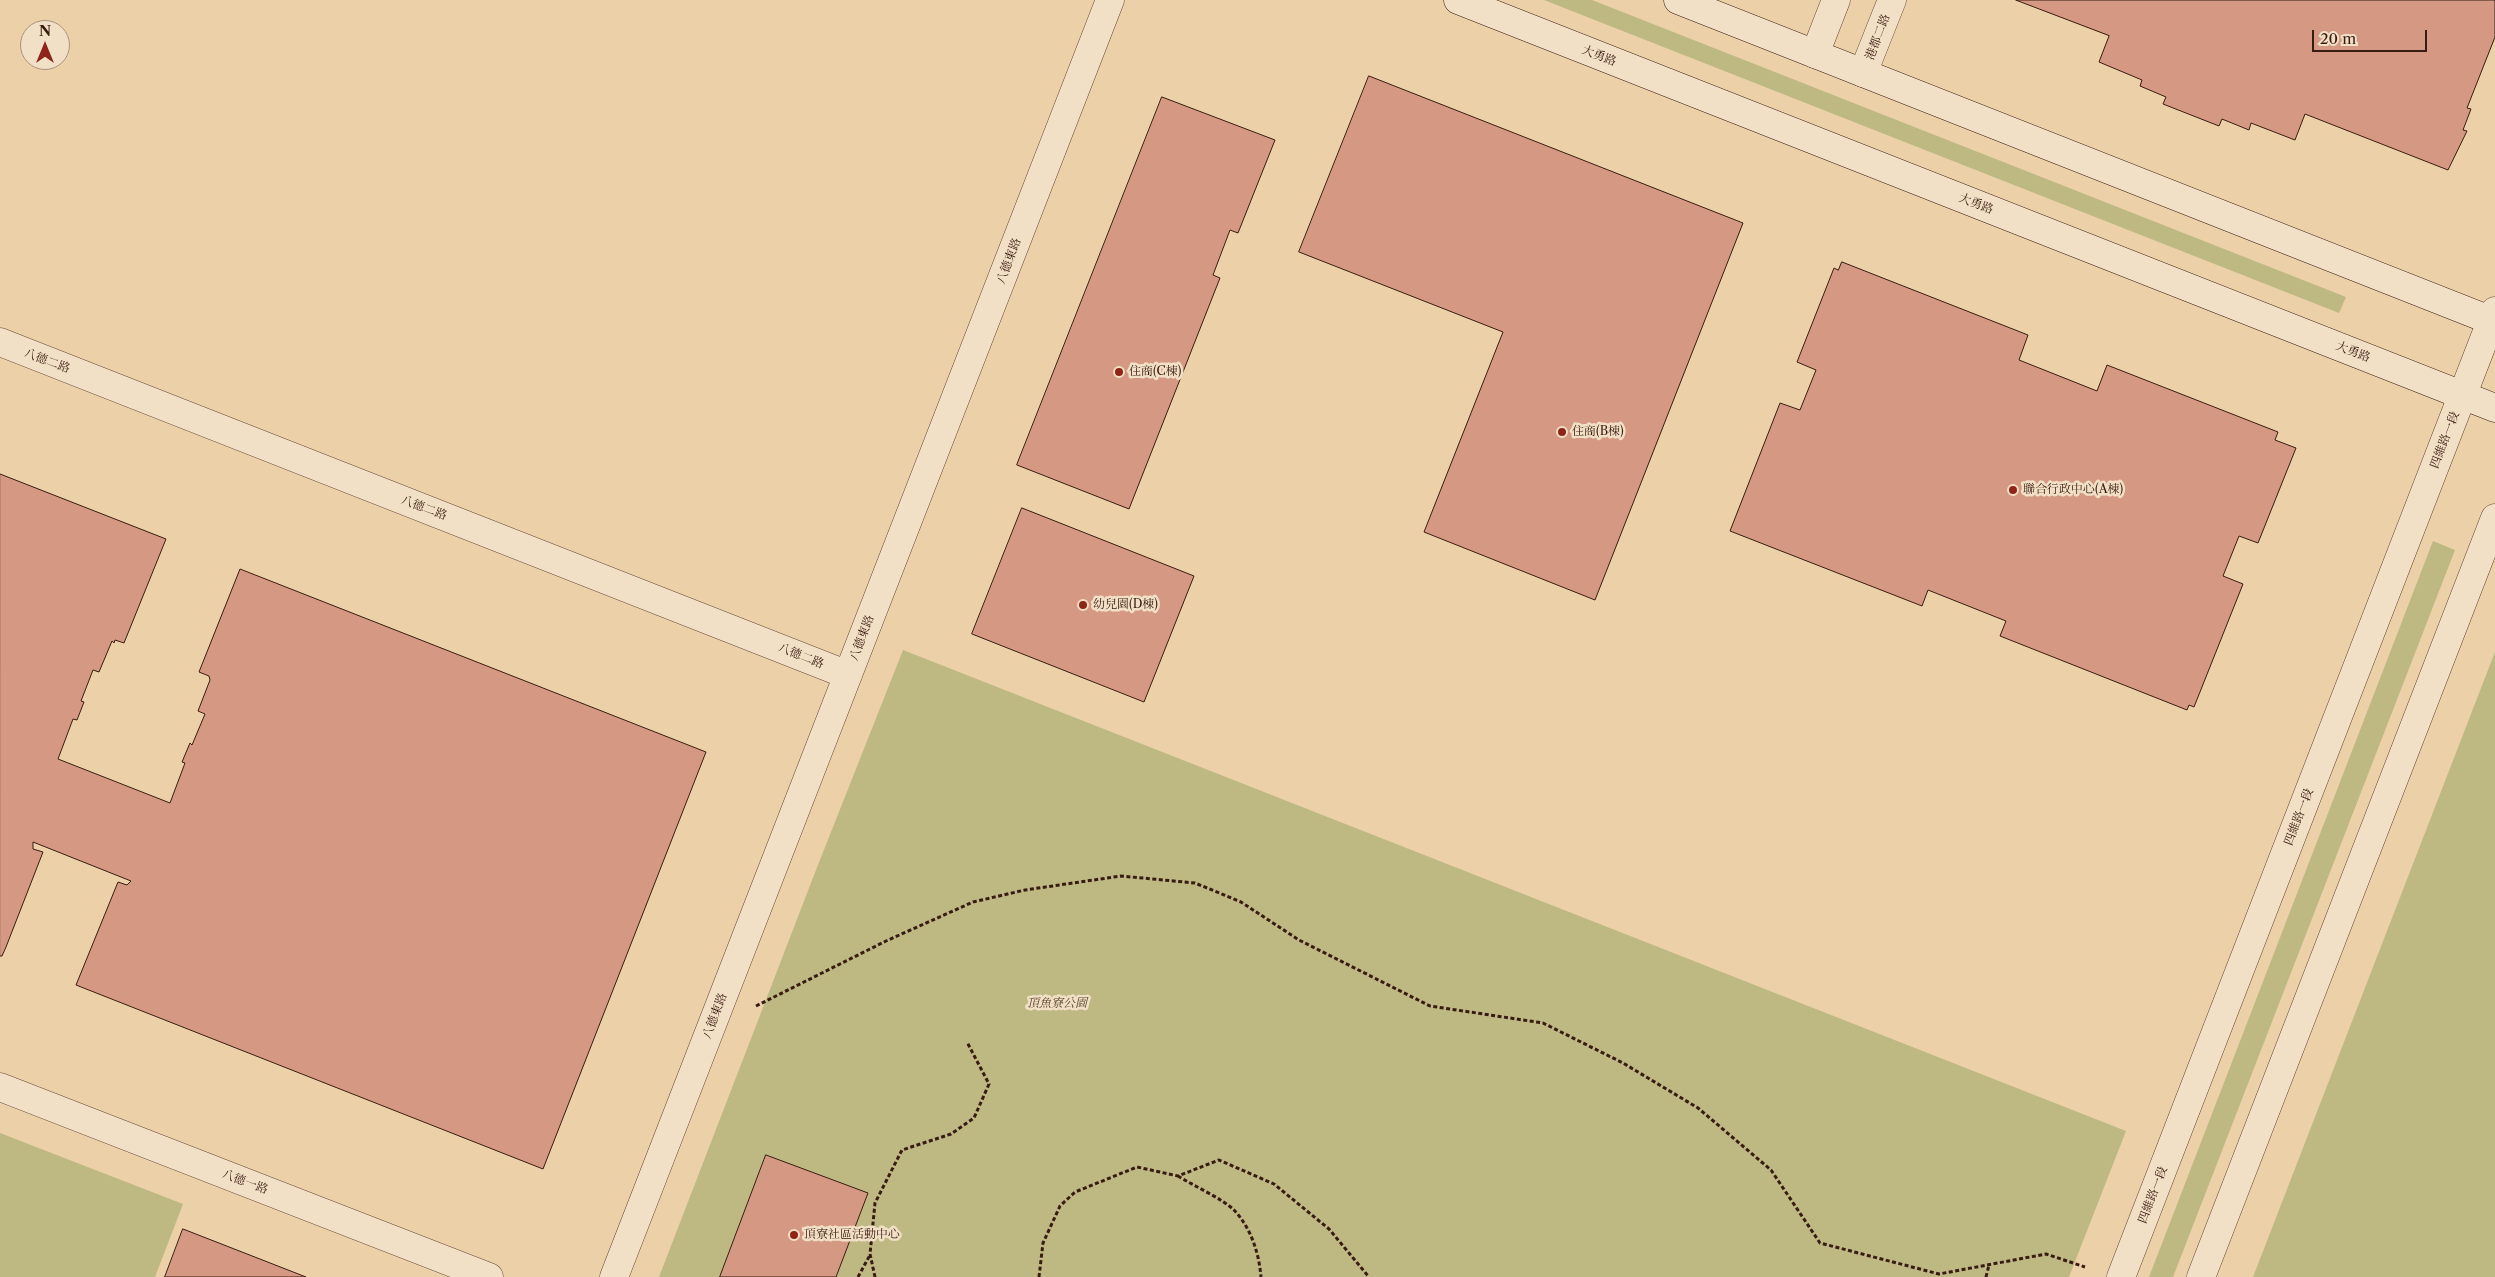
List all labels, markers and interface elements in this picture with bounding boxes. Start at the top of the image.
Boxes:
street label: 港都二路 [1863,12,1893,62]
north arrow [20,20,70,70]
scale bar [2315,20,2430,52]
text: N [39,22,51,40]
text: 20 m [2320,29,2356,48]
street label: 大勇路 [1580,43,1618,69]
street label: 大勇路 [1957,191,1995,217]
street label: 八德東路 [994,236,1024,286]
street label: 大勇路 [2334,339,2372,365]
street label: 八德二路 [22,346,72,376]
place label: 住商(C棟) [1129,365,1181,379]
marker: 住商(C棟) [1113,366,1125,378]
street label: 四維路一段 [2428,409,2462,471]
place label: 住商(B棟) [1572,425,1624,439]
marker: 住商(B棟) [1556,426,1568,438]
place label: 聯合行政中心(A棟) [2023,483,2123,497]
marker: 聯合行政中心(A棟) [2007,484,2019,496]
street label: 八德二路 [399,493,449,523]
place label: 幼兒園(D棟) [1093,598,1158,612]
marker: 幼兒園(D棟) [1077,599,1089,611]
street label: 八德東路 [847,613,877,663]
street label: 八德二路 [776,640,826,672]
street label: 四維路一段 [2282,786,2316,848]
street label: 八德東路 [700,991,730,1041]
park label: 頂魚寮公園 [1027,997,1087,1011]
street label: 四維路一段 [2136,1164,2170,1226]
street label: 八德一路 [220,1167,270,1197]
place label: 頂寮社區活動中心 [804,1228,900,1242]
marker: 頂寮社區活動中心 [788,1229,800,1241]

